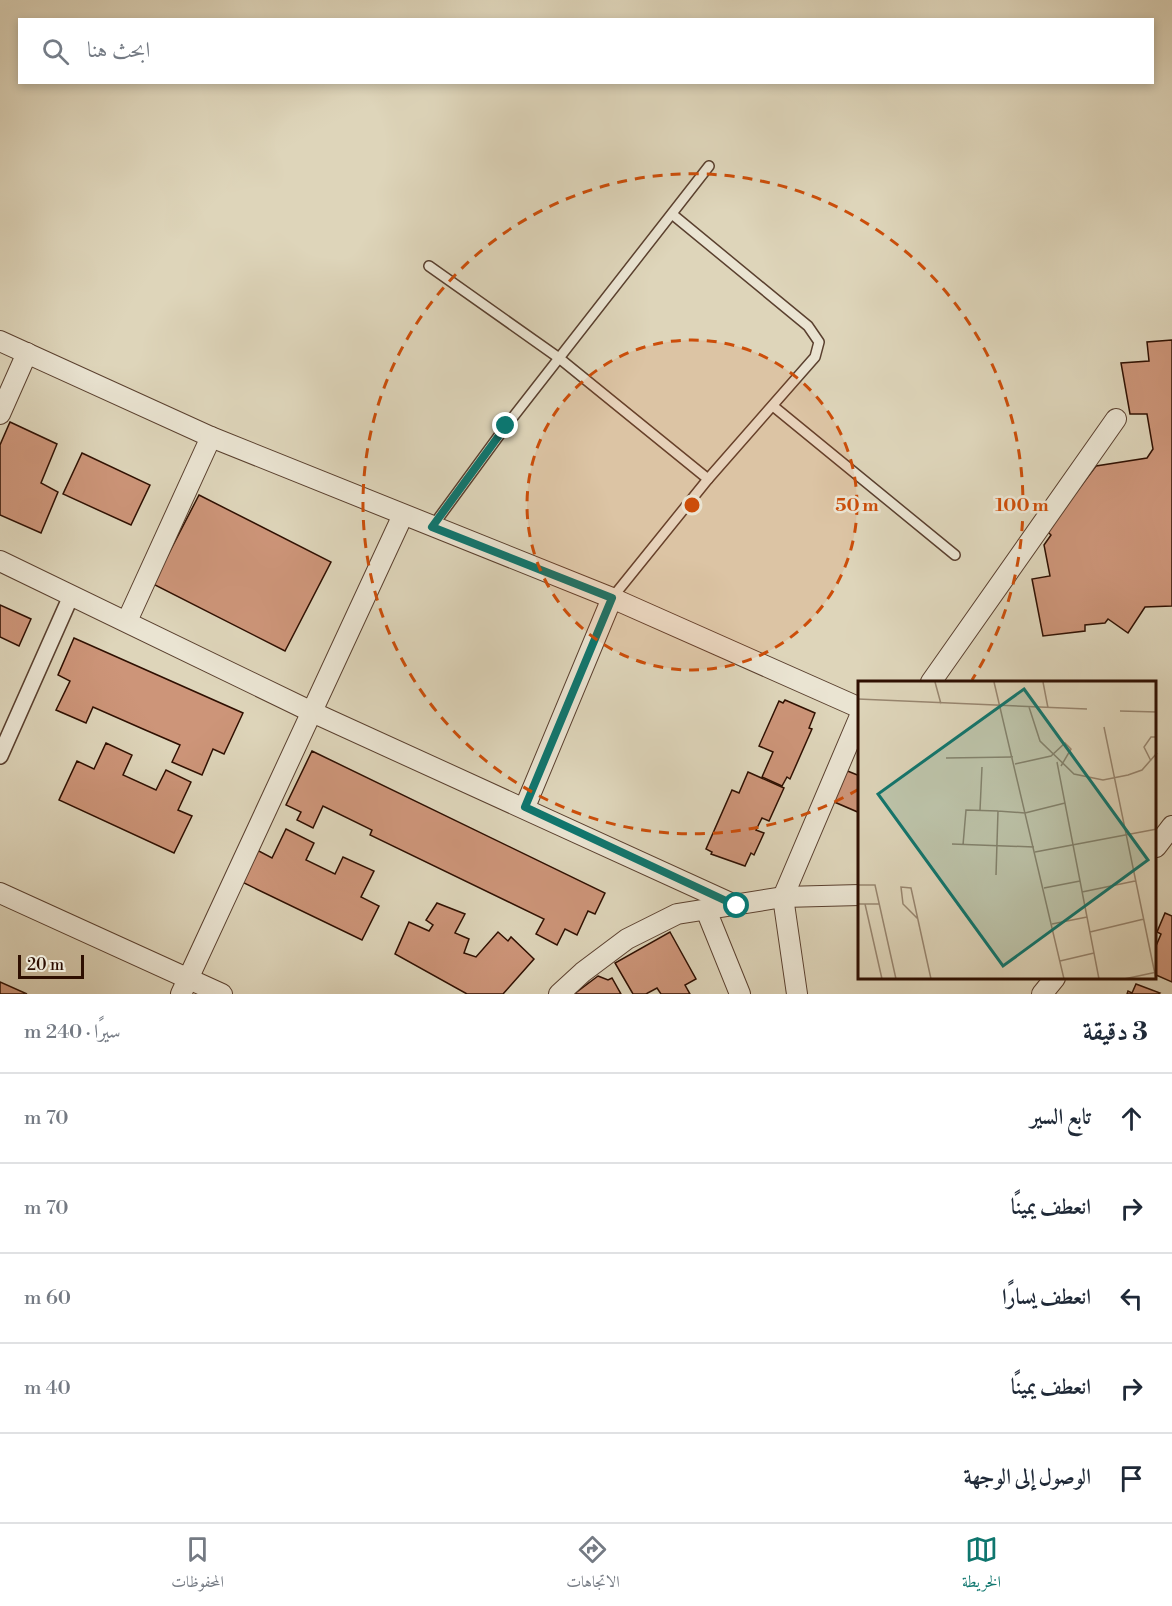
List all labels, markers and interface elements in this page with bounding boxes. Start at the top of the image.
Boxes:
search box [18,18,1154,84]
icon: search [39,35,72,68]
text: ابحث هنا [87,37,150,64]
route end [492,412,518,438]
text: 50 m [835,494,879,517]
text: 100 m [995,494,1049,517]
centre of rings [682,495,702,515]
inset map [858,681,1157,979]
route start [723,892,749,918]
scale bar [18,952,84,980]
text: 20 m [27,955,64,975]
text: 3 دقيقة [1083,1016,1148,1048]
text: سيرًا · 240 m [24,1020,121,1045]
icon: ahead [1115,1102,1148,1135]
text: تابع السير [1030,1104,1091,1131]
text: 70 m [24,1106,69,1131]
icon: right [1115,1192,1148,1225]
text: انعطف يمينًا [1011,1194,1091,1221]
text: 70 m [24,1196,69,1221]
icon: left [1115,1282,1148,1315]
text: انعطف يسارًا [1002,1284,1091,1311]
text: 60 m [24,1286,71,1311]
icon: right [1115,1372,1148,1405]
text: انعطف يمينًا [1011,1374,1091,1401]
text: 40 m [24,1376,71,1401]
icon: arrive [1115,1462,1148,1495]
text: الوصول إلى الوجهة [963,1464,1091,1491]
tab: المحفوظات [171,1533,224,1597]
tab: الاتجاهات [566,1533,620,1597]
tab: الخريطة [962,1533,1001,1597]

